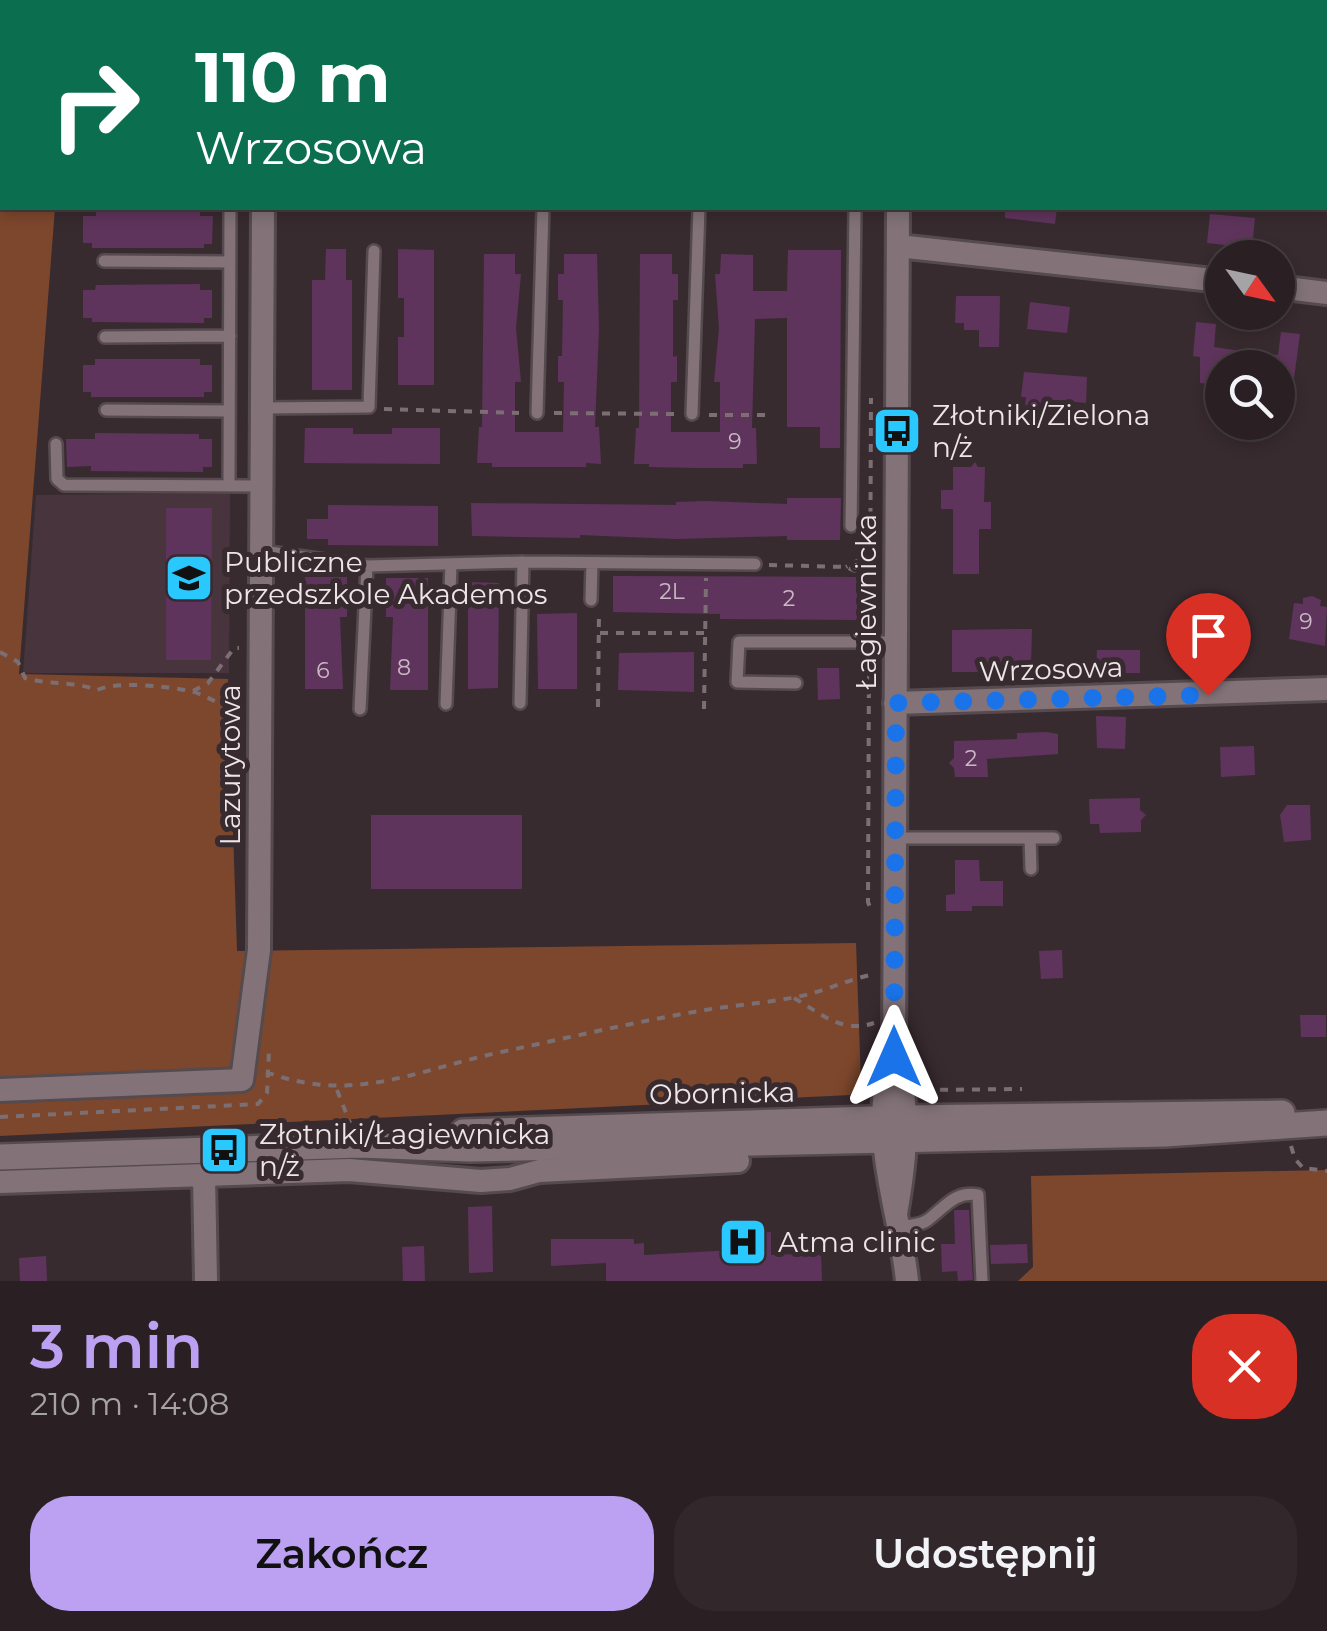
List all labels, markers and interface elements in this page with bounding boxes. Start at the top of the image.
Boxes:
text: 110 m [195,34,391,120]
icon: right [30,40,160,170]
text: Wrzosowa [195,120,427,175]
north arrow [1205,240,1295,330]
map controls [1205,240,1295,440]
button: search [1205,350,1295,440]
place label: Złotniki/Zielona n/ż [932,398,1150,464]
bus stop icon: Złotniki/Zielona n/ż [871,405,923,457]
house number: 9 [728,428,742,455]
street label: Łagiewnicka [849,514,883,690]
place label: Publiczne przedszkole Akademos [224,545,548,611]
school or university icon: Publiczne przedszkole Akademos [163,552,215,604]
house number: 2L [659,578,685,605]
house number: 2 [783,585,795,612]
pin [1166,593,1251,696]
icon: arrive [1181,608,1236,663]
house number: 9 [1299,608,1313,635]
street label: Wrzosowa [978,649,1124,689]
house number: 8 [397,654,411,681]
house number: 6 [316,657,330,684]
street label: Lazurytowa [213,684,247,846]
house number: 2 [965,745,977,772]
position arrow [842,1005,946,1109]
street label: Obornicka [649,1075,795,1111]
place label: Złotniki/Łagiewnicka n/ż [259,1117,550,1183]
bus stop icon: Złotniki/Łagiewnicka n/ż [198,1124,250,1176]
hospital icon: Atma clinic [717,1216,769,1268]
place label: Atma clinic [778,1225,936,1259]
text: 3 min [30,1310,203,1383]
button: close [1192,1314,1297,1419]
text: 210 m · 14:08 [30,1384,229,1423]
button: Zakończ [30,1496,654,1611]
button: Udostępnij [674,1496,1297,1611]

